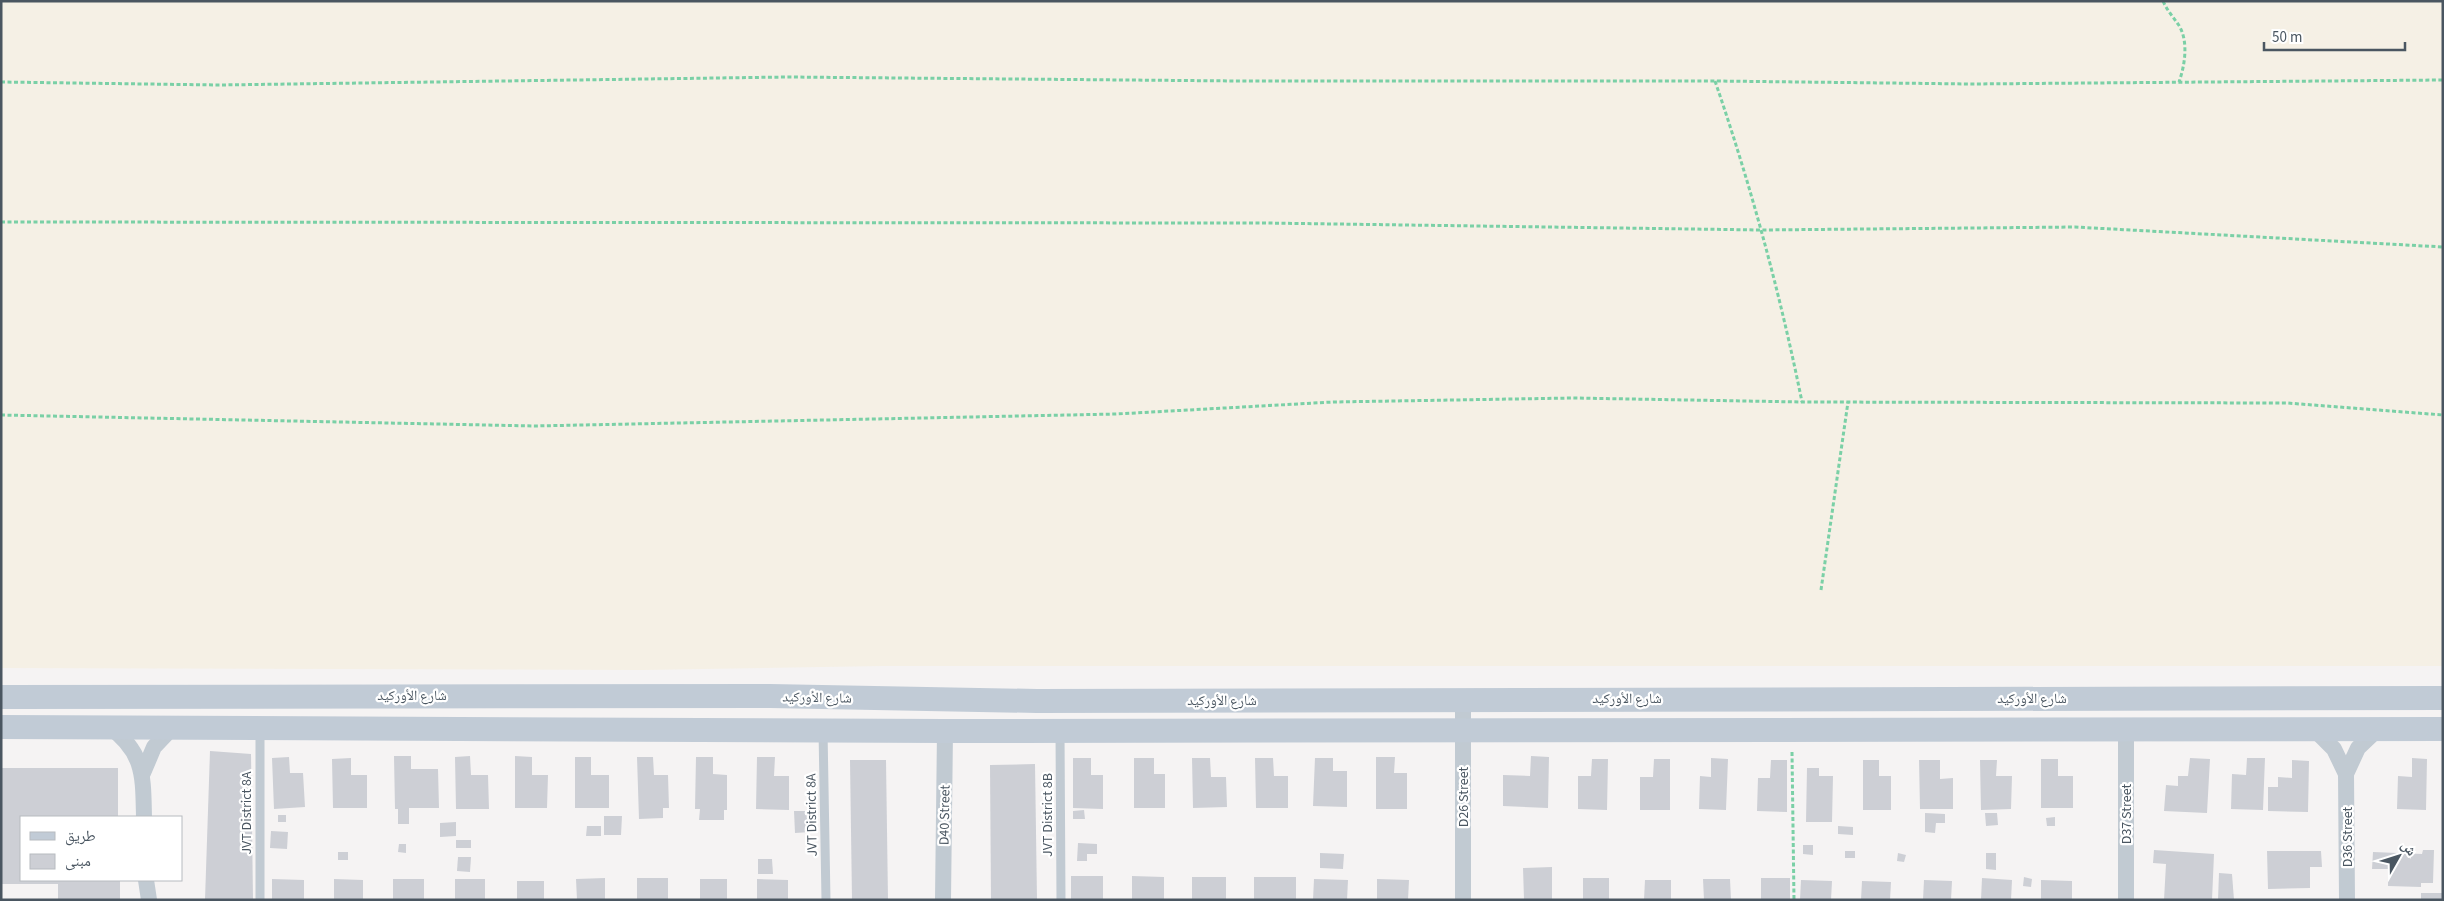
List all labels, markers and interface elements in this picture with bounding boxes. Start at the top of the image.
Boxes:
scale bar [2264,20,2405,52]
text: 50 m [2272,27,2302,48]
street label: شارع الأوركيد [377,686,447,706]
street label: شارع الأوركيد [782,687,852,709]
street label: شارع الأوركيد [1592,689,1662,709]
street label: شارع الأوركيد [1997,689,2067,709]
street label: شارع الأوركيد [1187,691,1257,711]
street label: D26 Street [1454,767,1474,827]
street label: JVT District 8A [237,771,257,855]
street label: JVT District 8A [801,773,823,857]
street label: JVT District 8B [1038,773,1058,857]
street label: D40 Street [934,784,956,845]
street label: D37 Street [2117,784,2137,844]
street label: D36 Street [2338,807,2358,867]
legend [20,816,182,881]
text: طريق [65,826,96,847]
north arrow [2374,831,2424,881]
text: ش [2396,836,2421,861]
text: مبنى [65,851,91,872]

